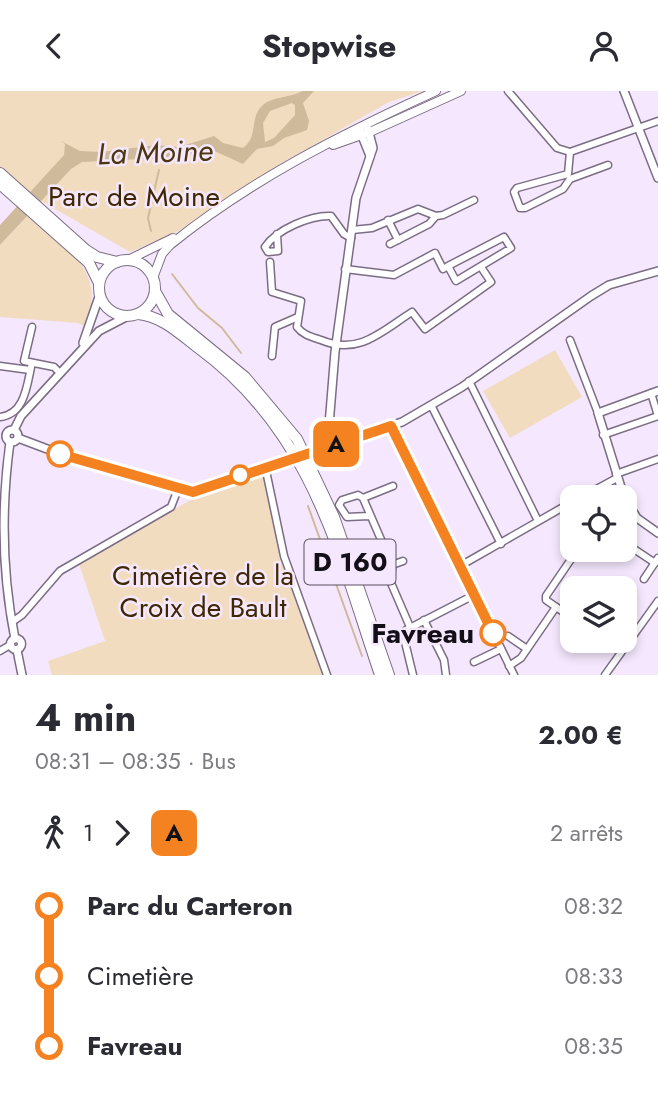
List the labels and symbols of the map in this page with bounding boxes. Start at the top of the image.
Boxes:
water label: La Moine [96,128,214,176]
park label: Parc de Moine [48,176,220,217]
line badge: A [313,421,359,467]
unlabelled marker [47,441,73,467]
unlabelled marker [230,465,250,485]
road number: D 160 [304,540,396,585]
park label: Cimetière de la Croix de Bault [112,555,294,628]
place label: Favreau [371,613,474,654]
marker: Favreau [480,620,506,646]

